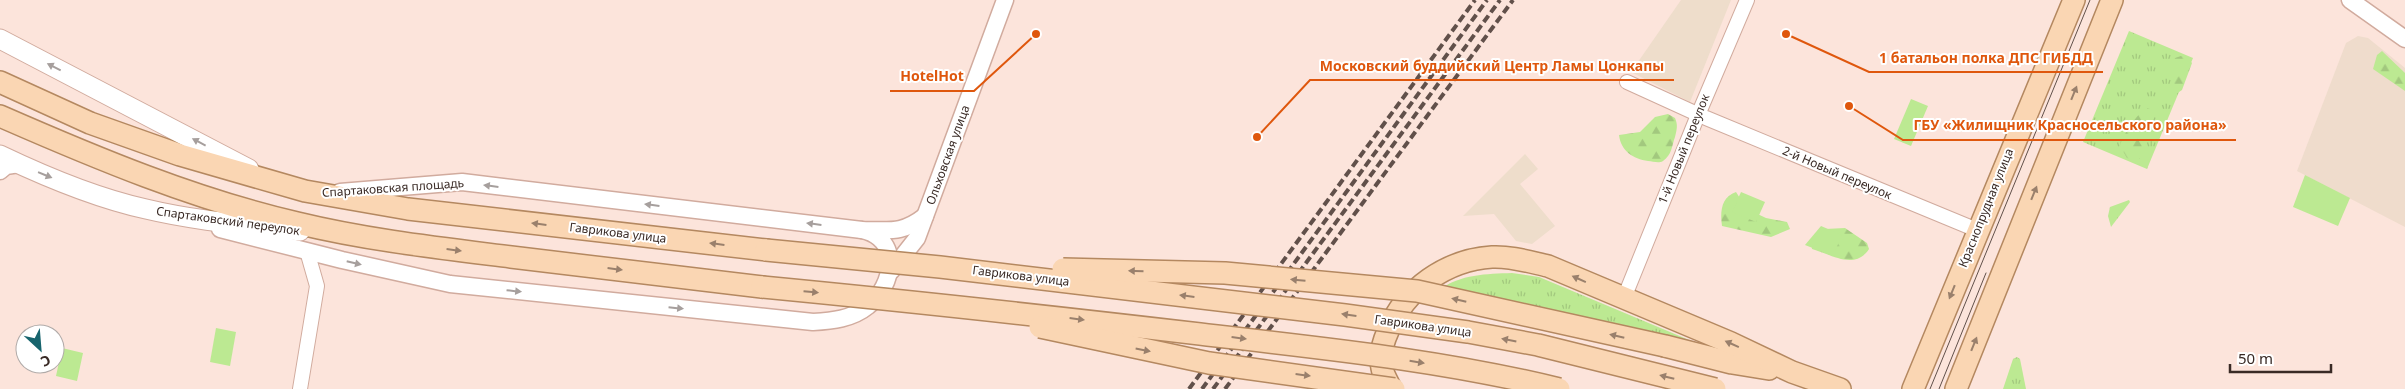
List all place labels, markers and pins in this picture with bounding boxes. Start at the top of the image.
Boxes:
callout: 1 батальон полка ДПС ГИБДД [1869,43,2103,72]
callout: Московский буддийский Центр Ламы Цонкапы [1310,51,1674,80]
callout: HotelHot [890,62,974,91]
callout: ГБУ «Жилищник Красносельского района» [1903,111,2236,140]

